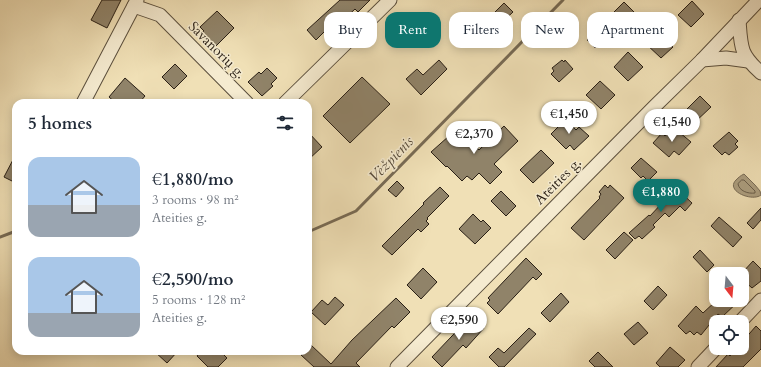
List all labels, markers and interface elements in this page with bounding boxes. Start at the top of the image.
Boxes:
chip: Buy [324,12,377,48]
chip: Rent [385,12,441,48]
chip: Filters [449,12,513,48]
chip: New [521,12,579,48]
chip: Apartment [587,12,678,48]
street label: Savanorių g. [184,17,250,83]
pin: €1,450 [536,101,602,135]
text: €1,450 [550,105,588,123]
pin: €1,540 [639,109,705,143]
text: 5 homes [28,112,92,135]
icon: filters [274,112,296,134]
text: €1,540 [653,113,691,131]
pin: €2,370 [441,121,507,155]
text: €2,370 [455,125,493,143]
water label: Vėžpienis [364,132,418,186]
street label: Ateities g. [530,153,586,209]
text: €1,880/mo [152,168,234,191]
icon: home [60,173,108,221]
pin: €1,880 [628,179,694,213]
text: €1,880 [642,183,680,201]
text: 3 rooms · 98 m² [152,191,239,209]
text: Ateities g. [152,209,207,227]
north arrow [709,267,749,307]
map controls [709,267,749,355]
text: €2,590/mo [152,268,234,291]
icon: home [60,273,108,321]
text: 5 rooms · 128 m² [152,291,245,309]
pin: €2,590 [426,307,492,341]
text: Ateities g. [152,309,207,327]
text: €2,590 [440,311,478,329]
button: locate [709,315,749,355]

